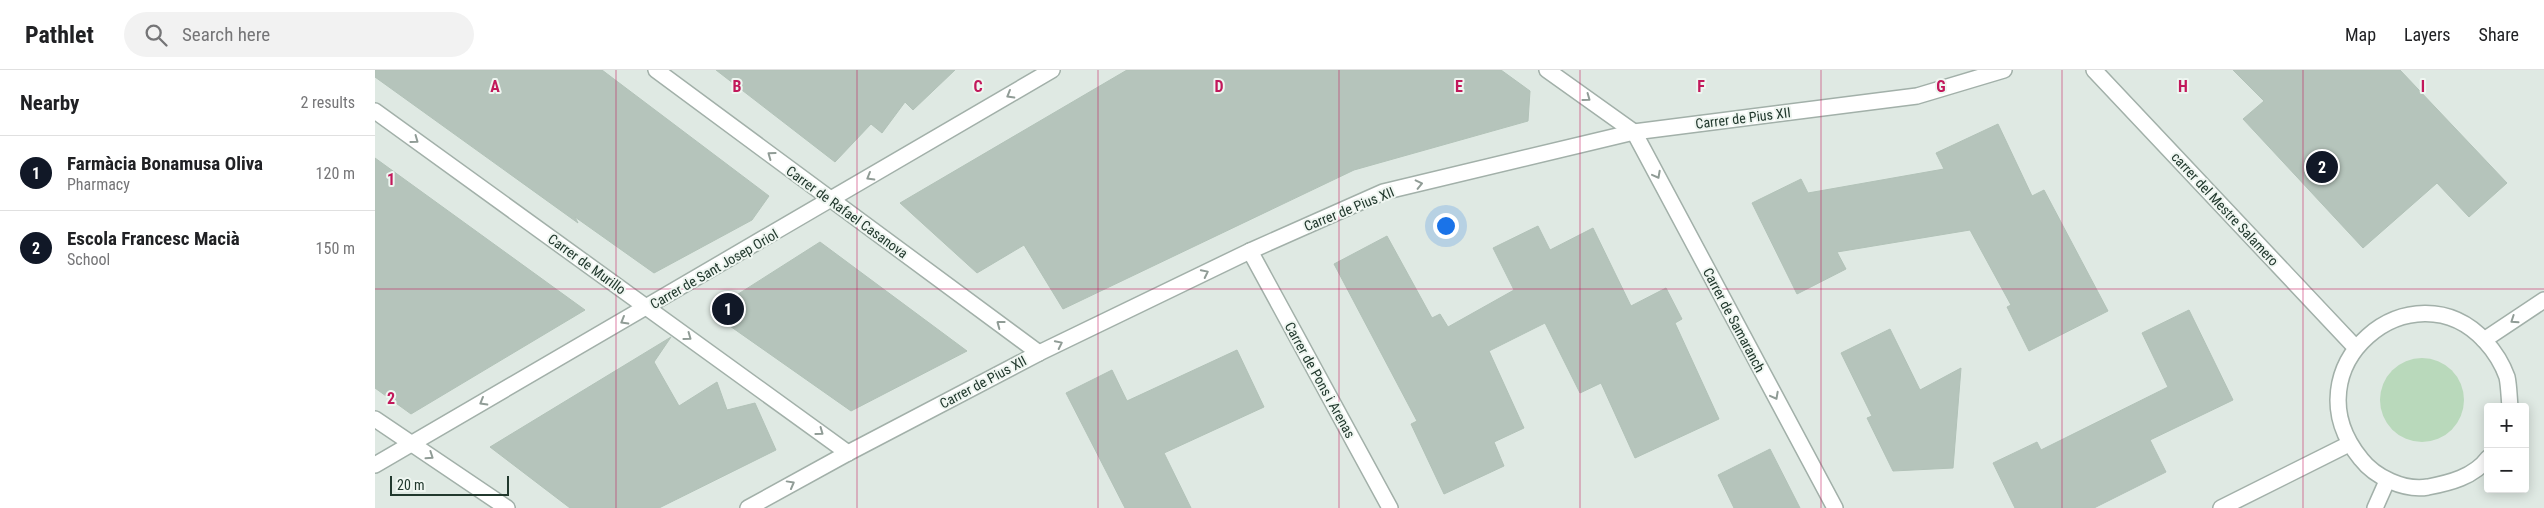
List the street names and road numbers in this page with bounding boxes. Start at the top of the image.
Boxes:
street label: Carrer de Pius XII [1694,104,1792,132]
street label: carrer del Mestre Salamero [2168,149,2282,269]
street label: Carrer de Rafael Casanova [783,163,911,261]
street label: Carrer de Pius XII [1302,184,1396,234]
street label: Carrer de Sant Josep Oriol [647,226,781,312]
street label: Carrer de Murillo [545,230,629,298]
street label: Carrer de Samaranch [1700,265,1768,375]
street label: Carrer de Pons i Arenas [1282,319,1358,441]
street label: Carrer de Pius XII [937,352,1029,412]

